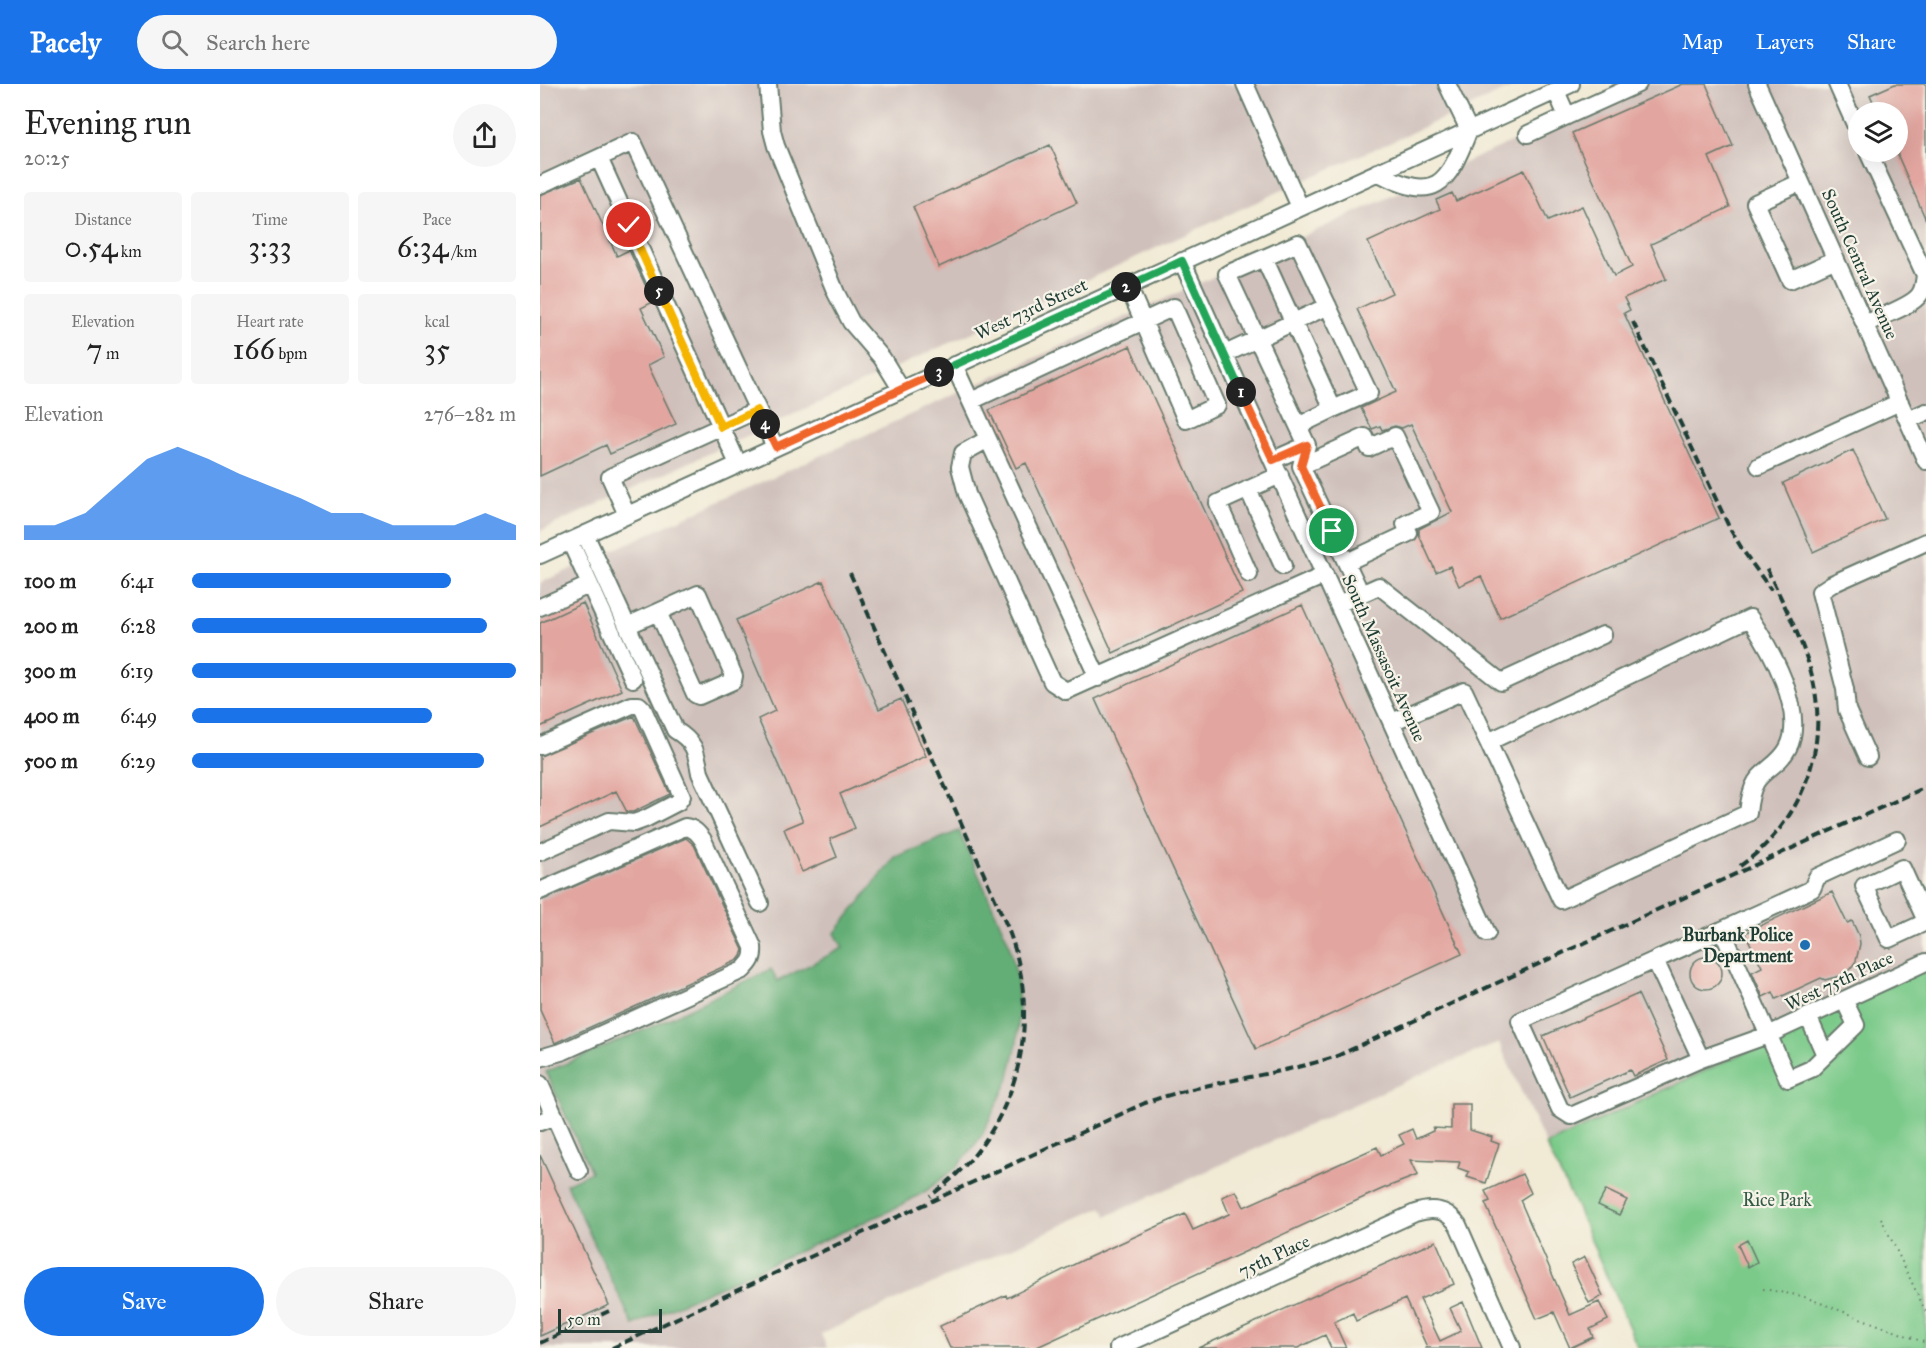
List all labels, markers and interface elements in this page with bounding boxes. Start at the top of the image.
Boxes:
search box [137,15,557,69]
text: Pacely [30,25,101,60]
icon: search [158,26,191,59]
text: Search here [206,29,310,56]
text: Map [1682,29,1723,55]
text: Layers [1756,29,1814,55]
text: Share [1847,29,1896,55]
map controls [1848,102,1908,162]
button: layers [1848,102,1908,162]
text: Evening run [24,103,191,143]
button: share [453,104,516,167]
text: 20:25 [24,146,70,170]
street label: South Central Avenue [1817,185,1903,343]
pin [603,199,654,250]
icon: check [612,208,645,241]
text: Distance [74,210,132,229]
text: Time [252,210,288,229]
text: Pace [422,210,452,229]
text: 0.54 [64,229,117,265]
text: 3:33 [248,229,292,265]
text: 6:34 [397,229,449,265]
text: km [117,242,142,261]
text: /km [449,242,477,261]
pin: 2 [1111,272,1141,302]
street label: West 73rd Street [971,273,1091,345]
pin: 5 [644,276,674,306]
text: 2 [1122,277,1130,296]
text: 5 [655,281,663,300]
text: Elevation [71,312,135,331]
text: Heart rate [236,312,304,331]
text: kcal [424,312,450,331]
text: 7 [87,331,103,367]
text: 166 [232,331,275,367]
text: 35 [424,331,450,367]
text: m [103,344,119,363]
text: bpm [275,344,308,363]
pin: 3 [924,357,954,387]
text: 3 [936,362,942,381]
pin: 1 [1226,377,1256,407]
text: 1 [1238,382,1244,401]
text: Elevation [24,402,103,426]
text: 276–282 m [424,402,516,426]
pin: 4 [750,409,780,439]
text: 4 [761,414,769,433]
pin [1306,505,1357,556]
icon: arrive [1315,514,1348,547]
text: 100 m [24,569,76,593]
text: 6:41 [120,569,154,593]
street label: South Massasoit Avenue [1337,571,1431,745]
text: 200 m [24,614,78,638]
text: 6:28 [120,614,156,638]
text: 300 m [24,659,76,683]
text: 6:19 [120,659,154,683]
text: 400 m [24,704,80,728]
text: 6:49 [120,704,157,728]
text: 500 m [24,749,78,773]
text: 6:29 [120,749,156,773]
place label: Burbank Police Department [1683,924,1794,968]
marker: Burbank Police Department [1798,938,1812,952]
street label: West 75th Place [1781,946,1897,1016]
park label: Rice Park [1742,1189,1812,1211]
street label: 75th Place [1235,1230,1313,1282]
button: Save [24,1267,264,1336]
button: Share [276,1267,516,1336]
scale bar [558,1306,662,1334]
text: 50 m [567,1310,601,1329]

